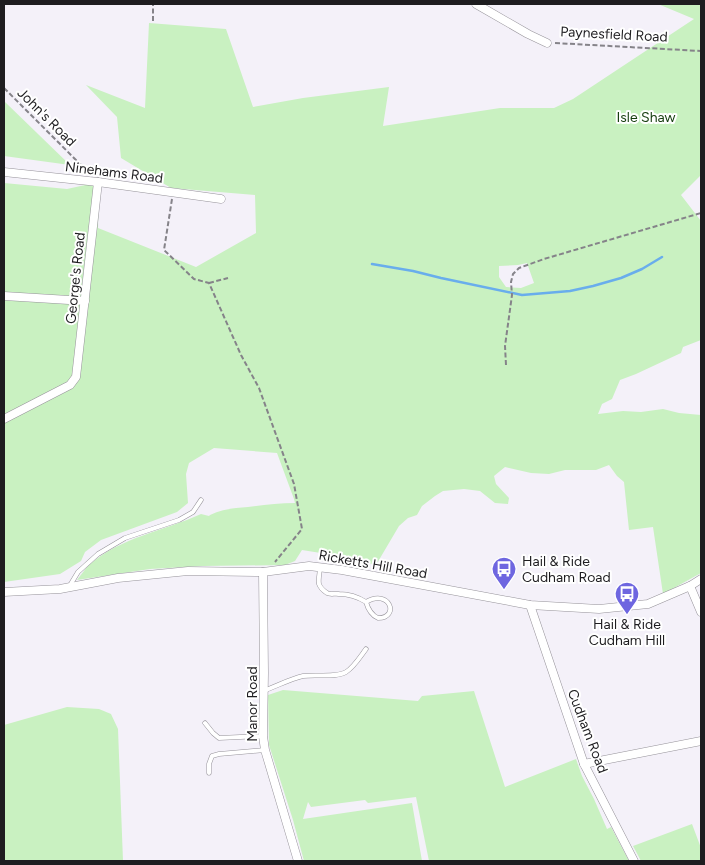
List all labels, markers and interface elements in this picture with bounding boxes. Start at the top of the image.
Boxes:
street label: Paynesfield Road [560,23,668,46]
street label: John's Road [14,84,80,150]
park label: Isle Shaw [617,109,675,126]
street label: Ninehams Road [64,158,164,187]
street label: George's Road [62,231,89,325]
street label: Ricketts Hill Road [317,547,429,582]
place label: Hail & Ride Cudham Road [522,553,611,586]
bus stop icon: Hail & Ride Cudham Road [491,556,517,590]
bus stop icon: Hail & Ride Cudham Hill [614,581,640,615]
place label: Hail & Ride Cudham Hill [589,616,665,649]
street label: Manor Road [244,666,261,742]
street label: Cudham Road [564,687,611,776]

